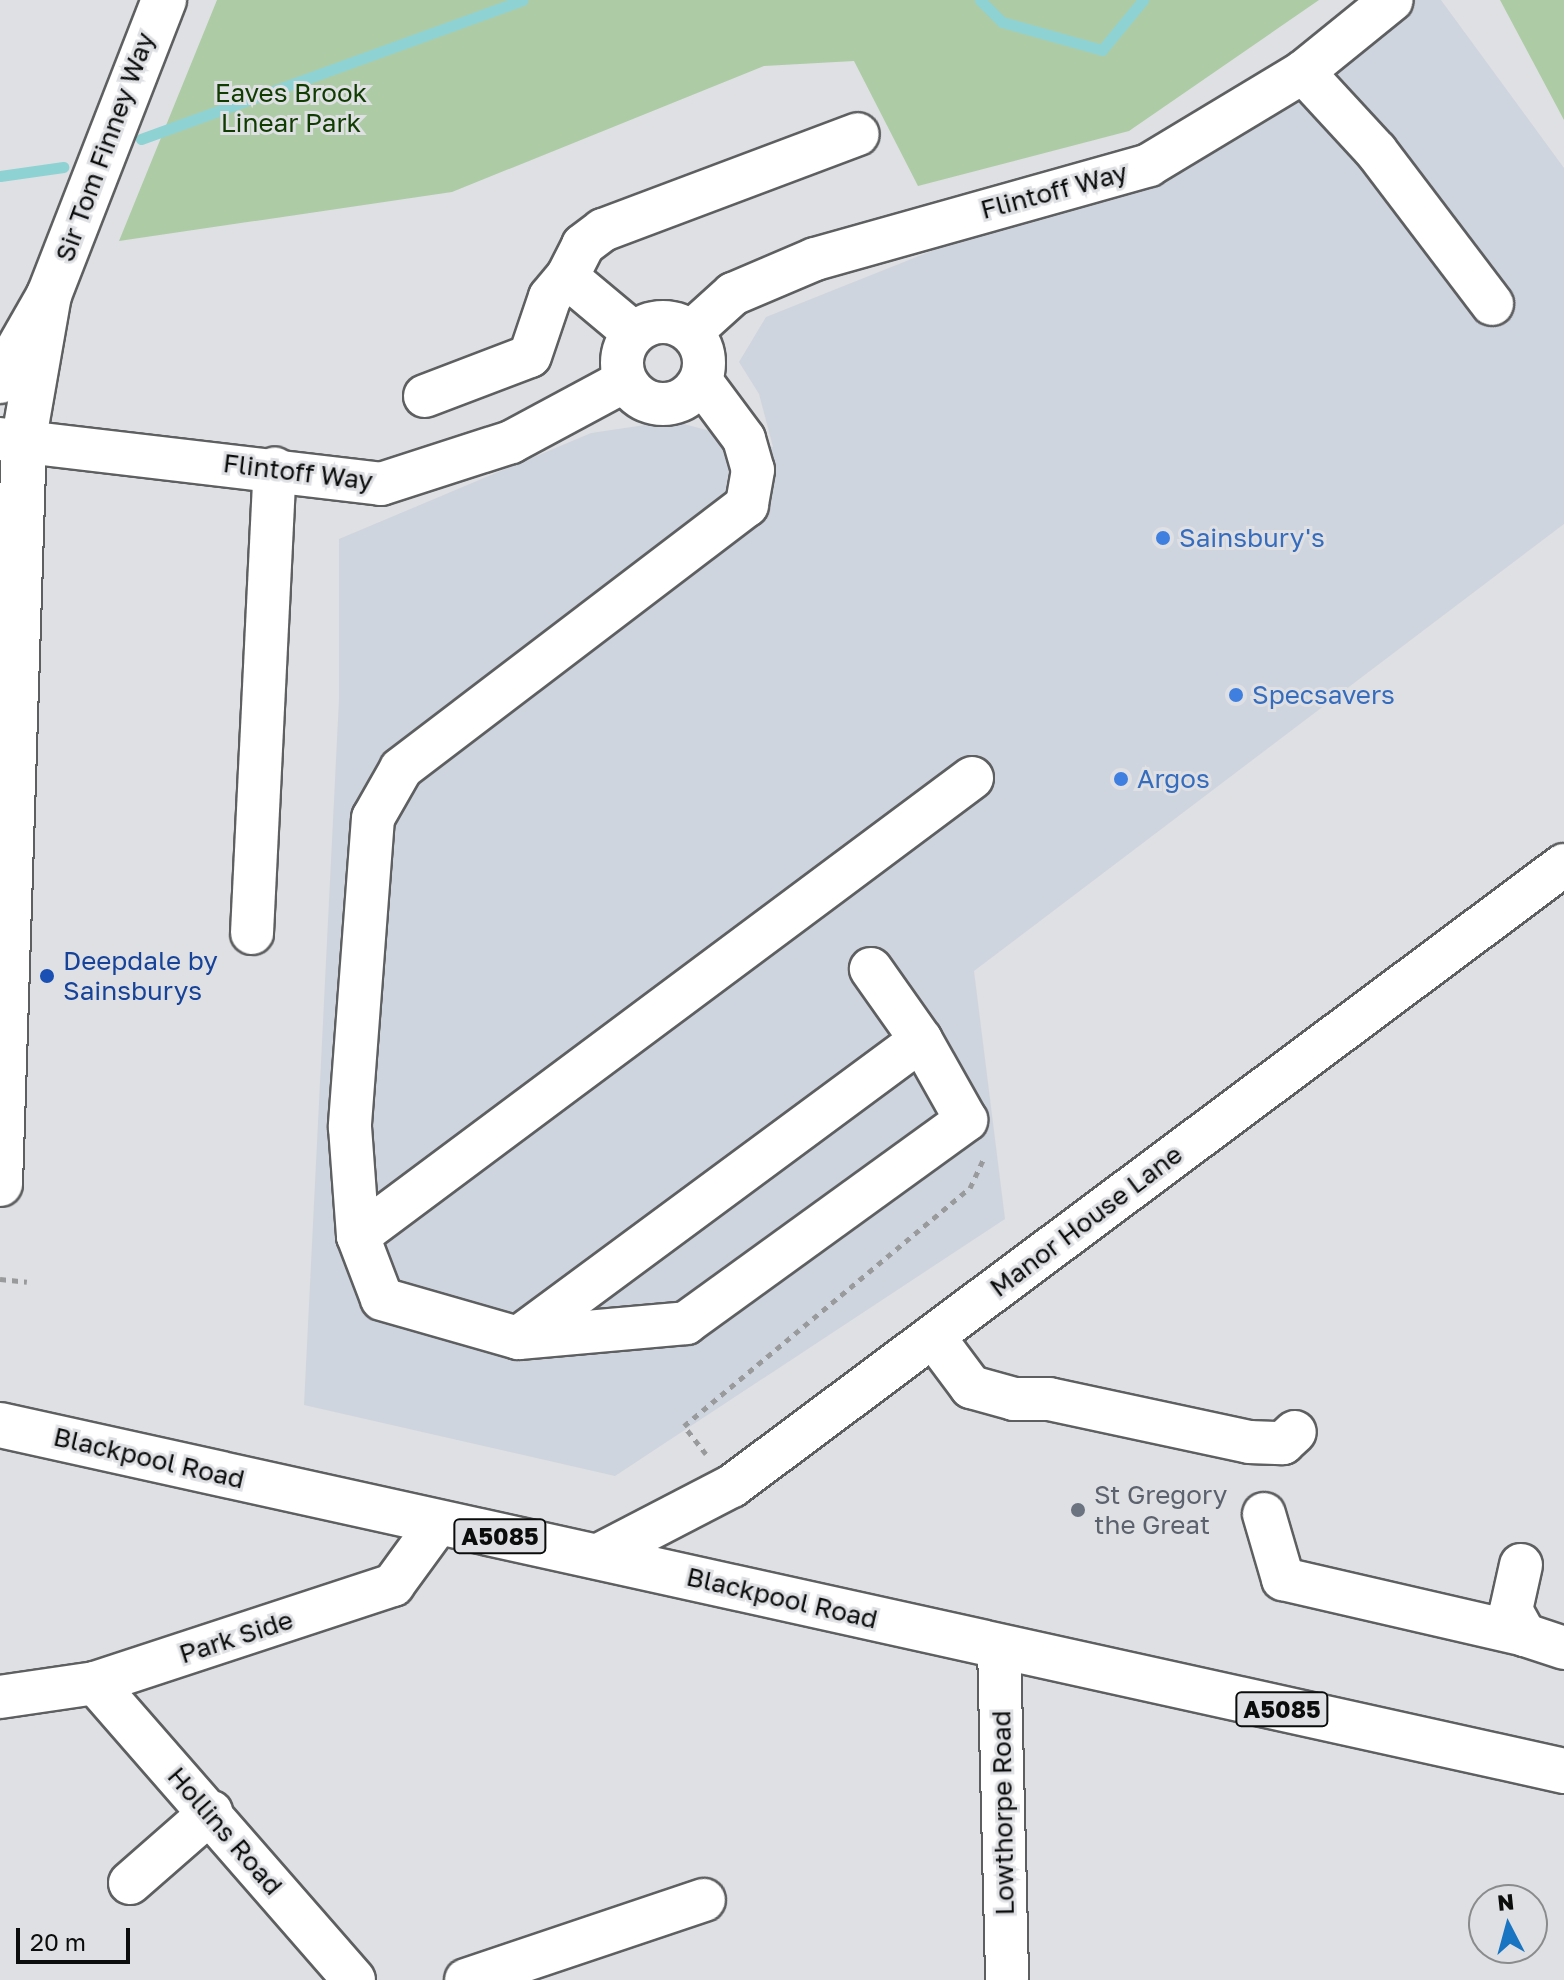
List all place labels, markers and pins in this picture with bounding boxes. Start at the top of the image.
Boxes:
place label: Sainsbury's [1179,522,1325,554]
marker: Sainsbury's [1154,529,1172,547]
place label: Specsavers [1252,679,1395,711]
marker: Specsavers [1227,686,1245,704]
place label: Argos [1137,763,1210,795]
marker: Argos [1112,770,1130,788]
place label: Deepdale by Sainsburys [63,945,218,1006]
marker: Deepdale by Sainsburys [38,967,56,985]
place label: St Gregory the Great [1094,1479,1227,1540]
marker: St Gregory the Great [1069,1501,1087,1519]

